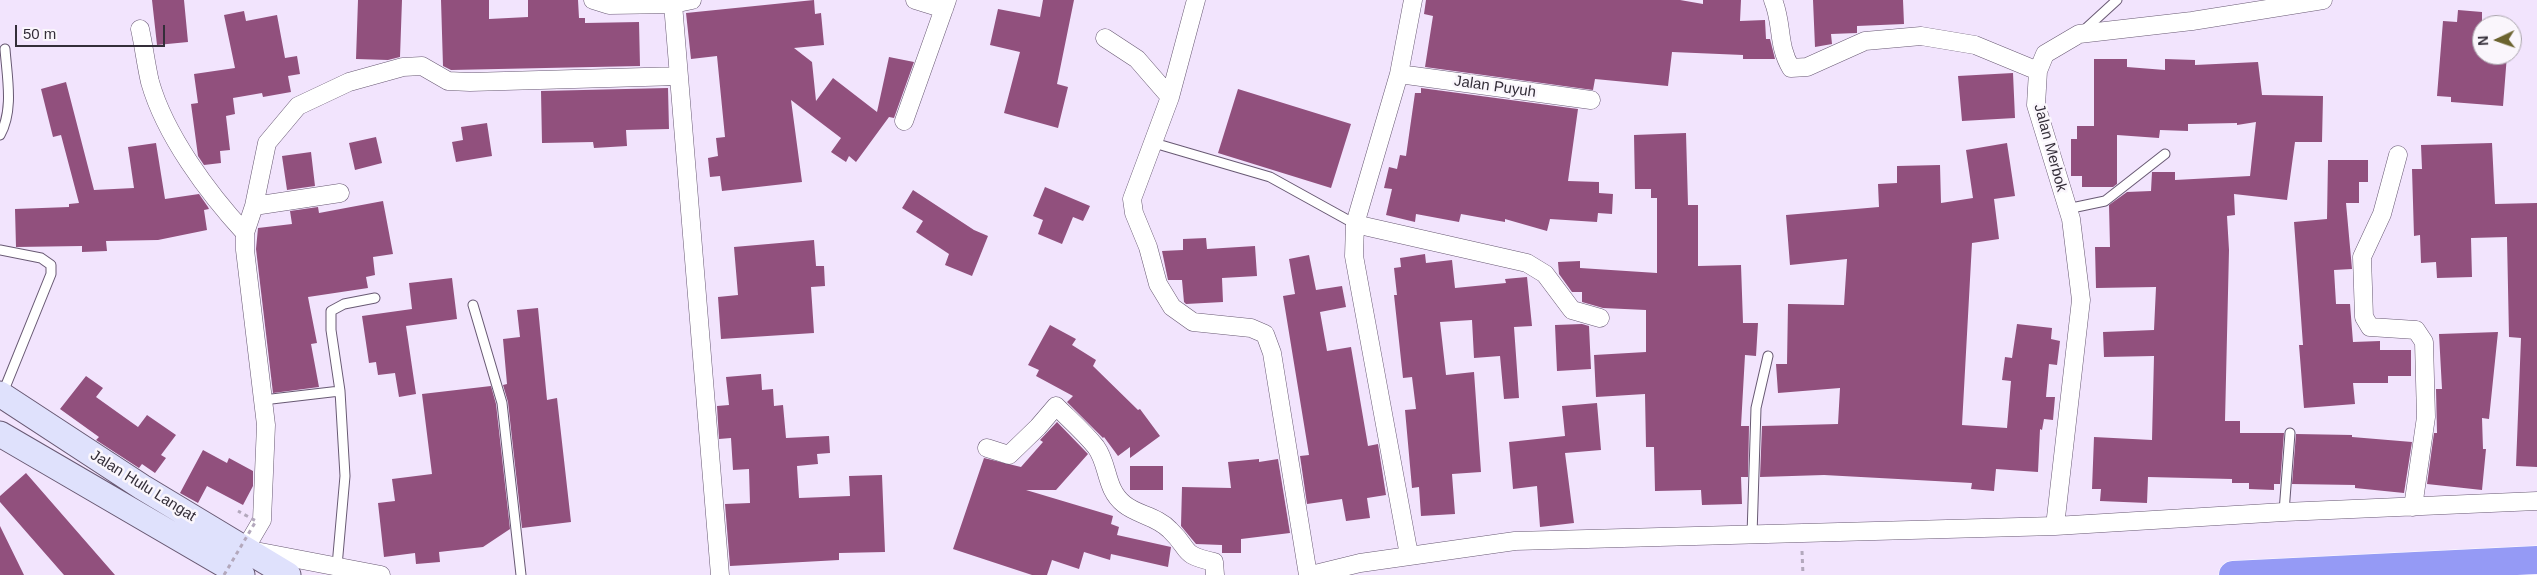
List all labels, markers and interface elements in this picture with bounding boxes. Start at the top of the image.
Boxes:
scale bar [18,15,168,47]
north arrow [2472,15,2522,65]
text: 50 m [23,25,56,42]
text: N [2475,35,2491,46]
street label: Jalan Puyuh [1453,72,1537,102]
street label: Jalan Merbok [2030,102,2070,194]
street label: Jalan Hulu Langat [87,446,199,526]

